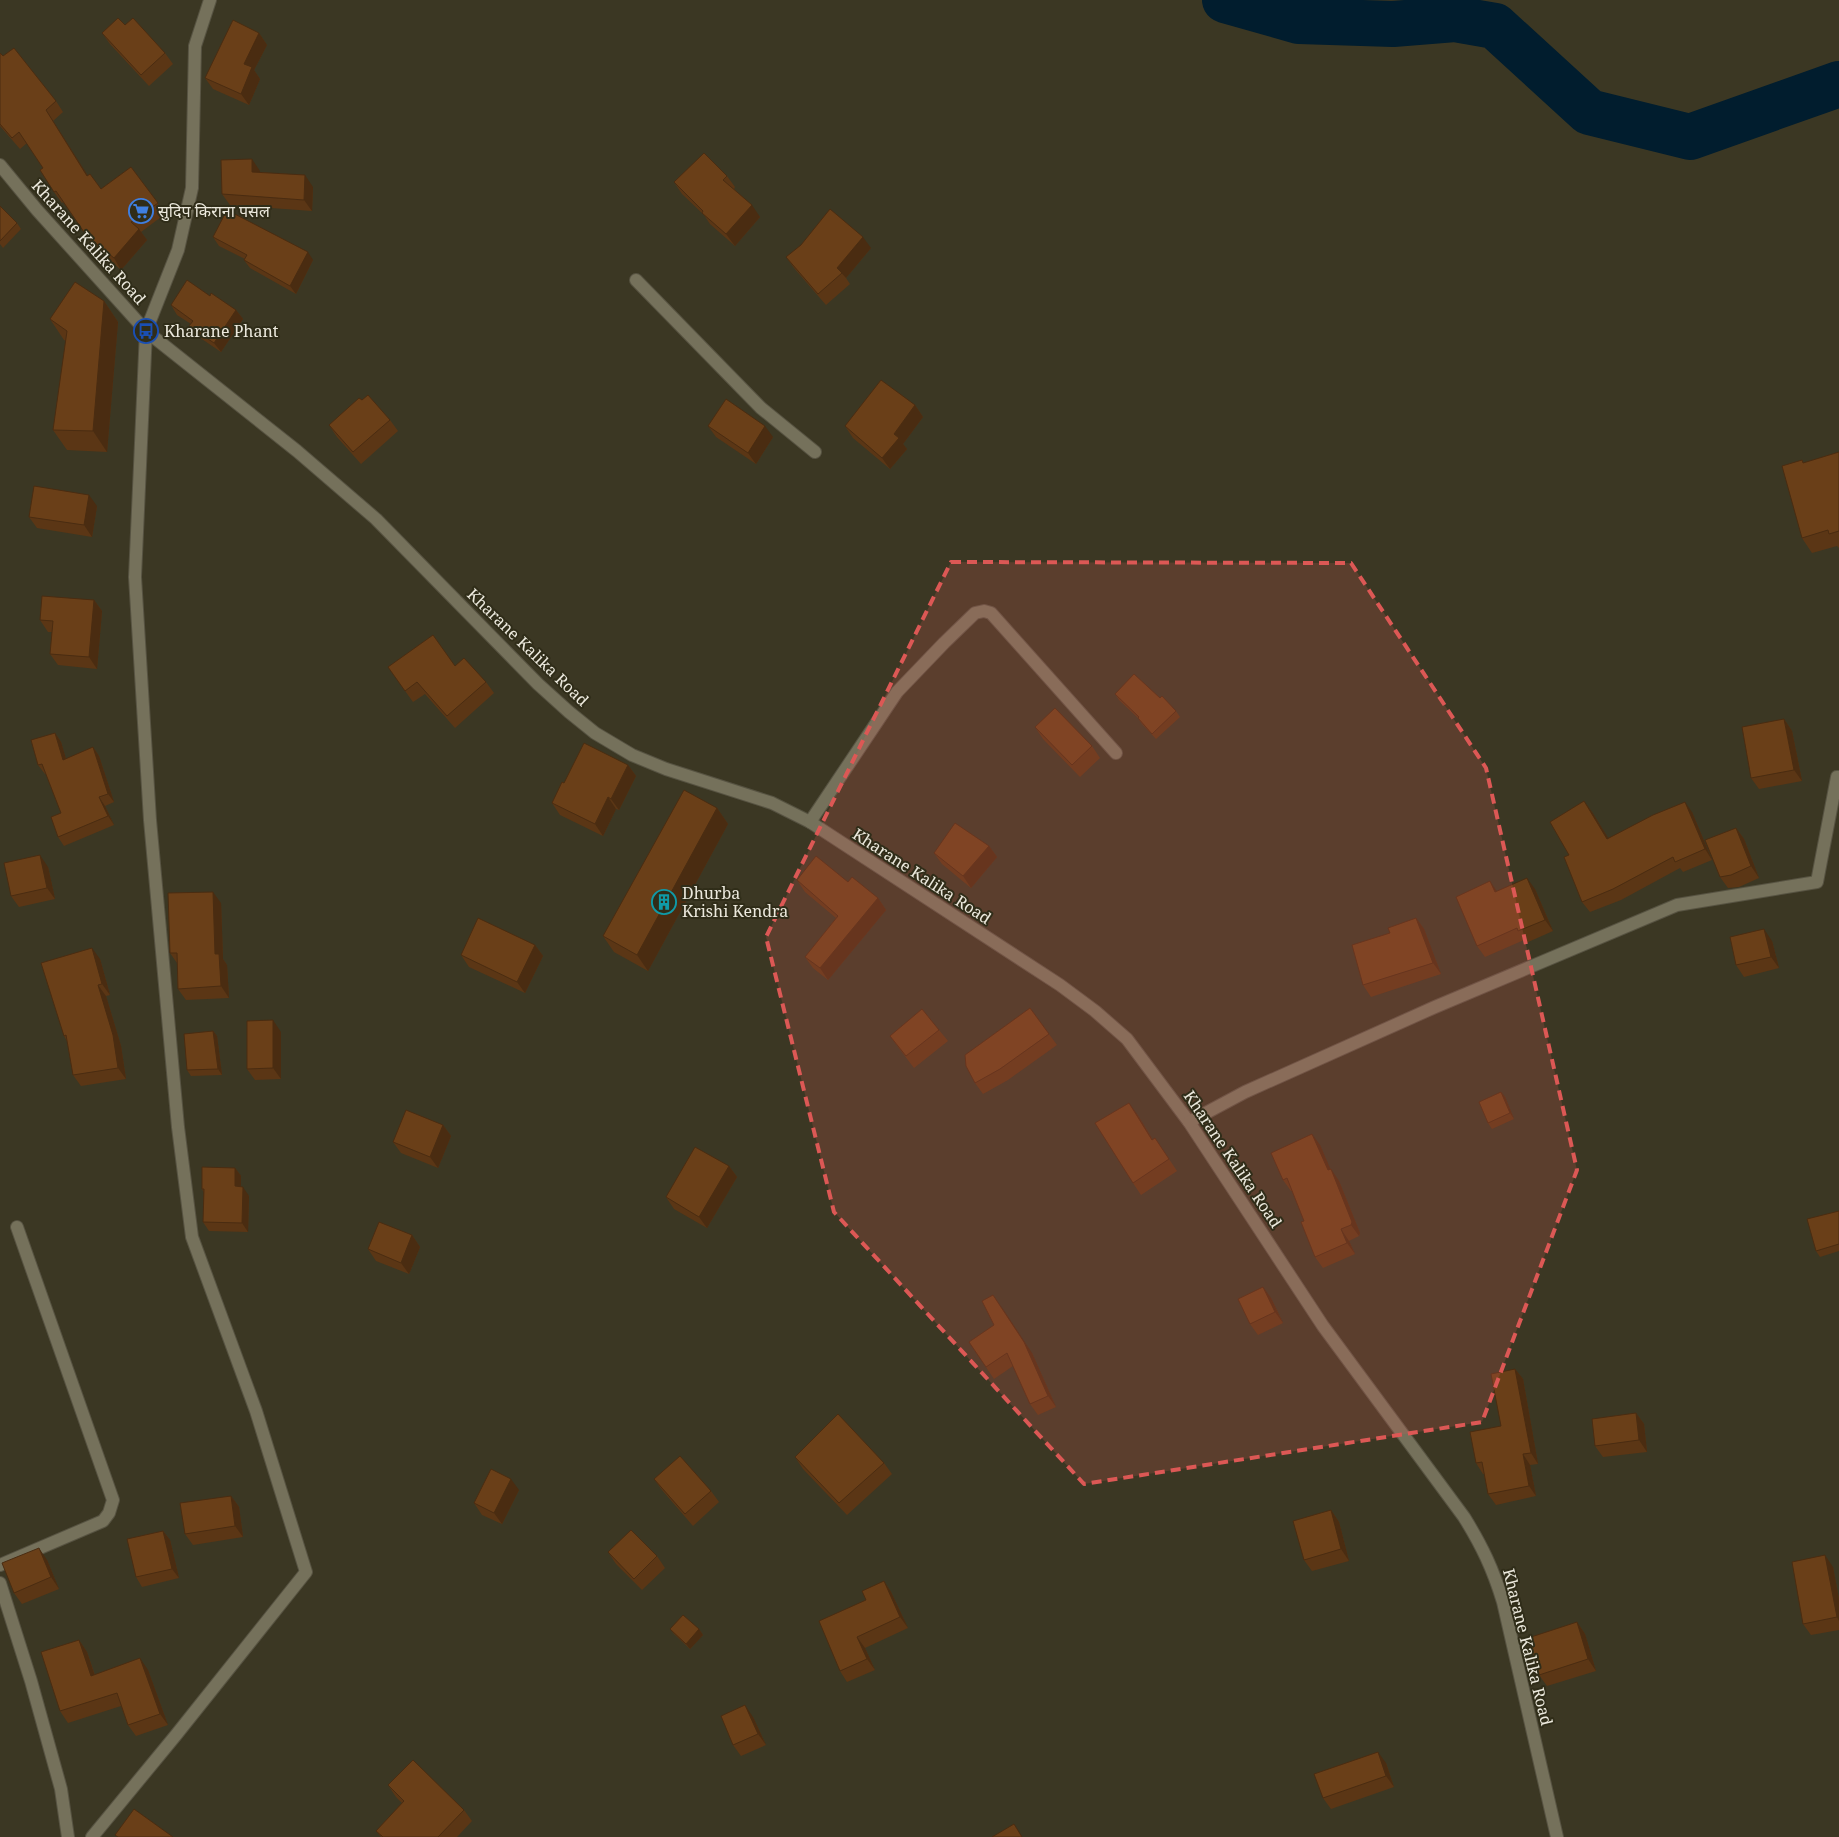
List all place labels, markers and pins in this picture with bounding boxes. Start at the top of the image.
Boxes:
supermarket icon: सुदिप किराना पसल [128,198,154,224]
place label: सुदिप किराना पसल [158,200,271,222]
bus stop icon: Kharane Phant [133,318,159,344]
place label: Kharane Phant [164,320,279,342]
place label: Dhurba Krishi Kendra [682,882,788,922]
building icon: Dhurba Krishi Kendra [651,889,677,915]

